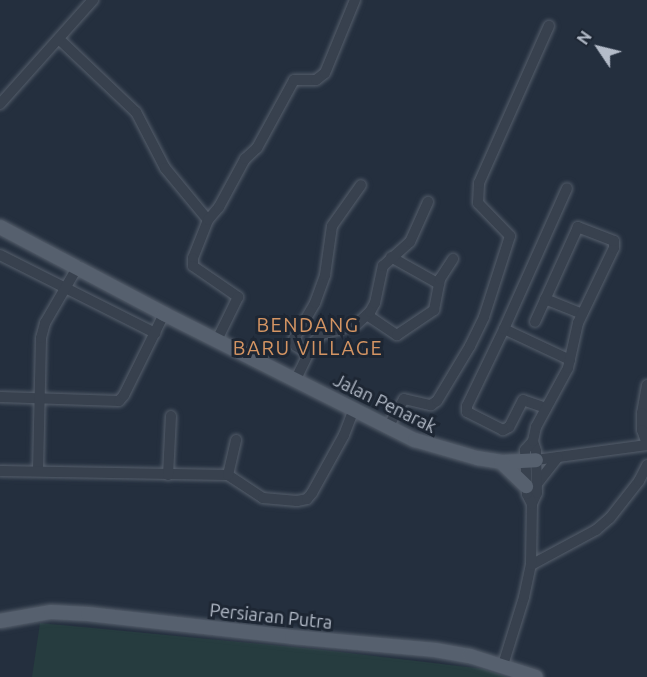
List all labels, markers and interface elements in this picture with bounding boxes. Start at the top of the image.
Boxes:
north arrow [569,18,629,78]
text: N [573,28,595,48]
district label: BENDANG BARU VILLAGE [233,313,383,360]
street label: Jalan Penarak [330,369,440,437]
street label: Persiaran Putra [209,599,333,633]

